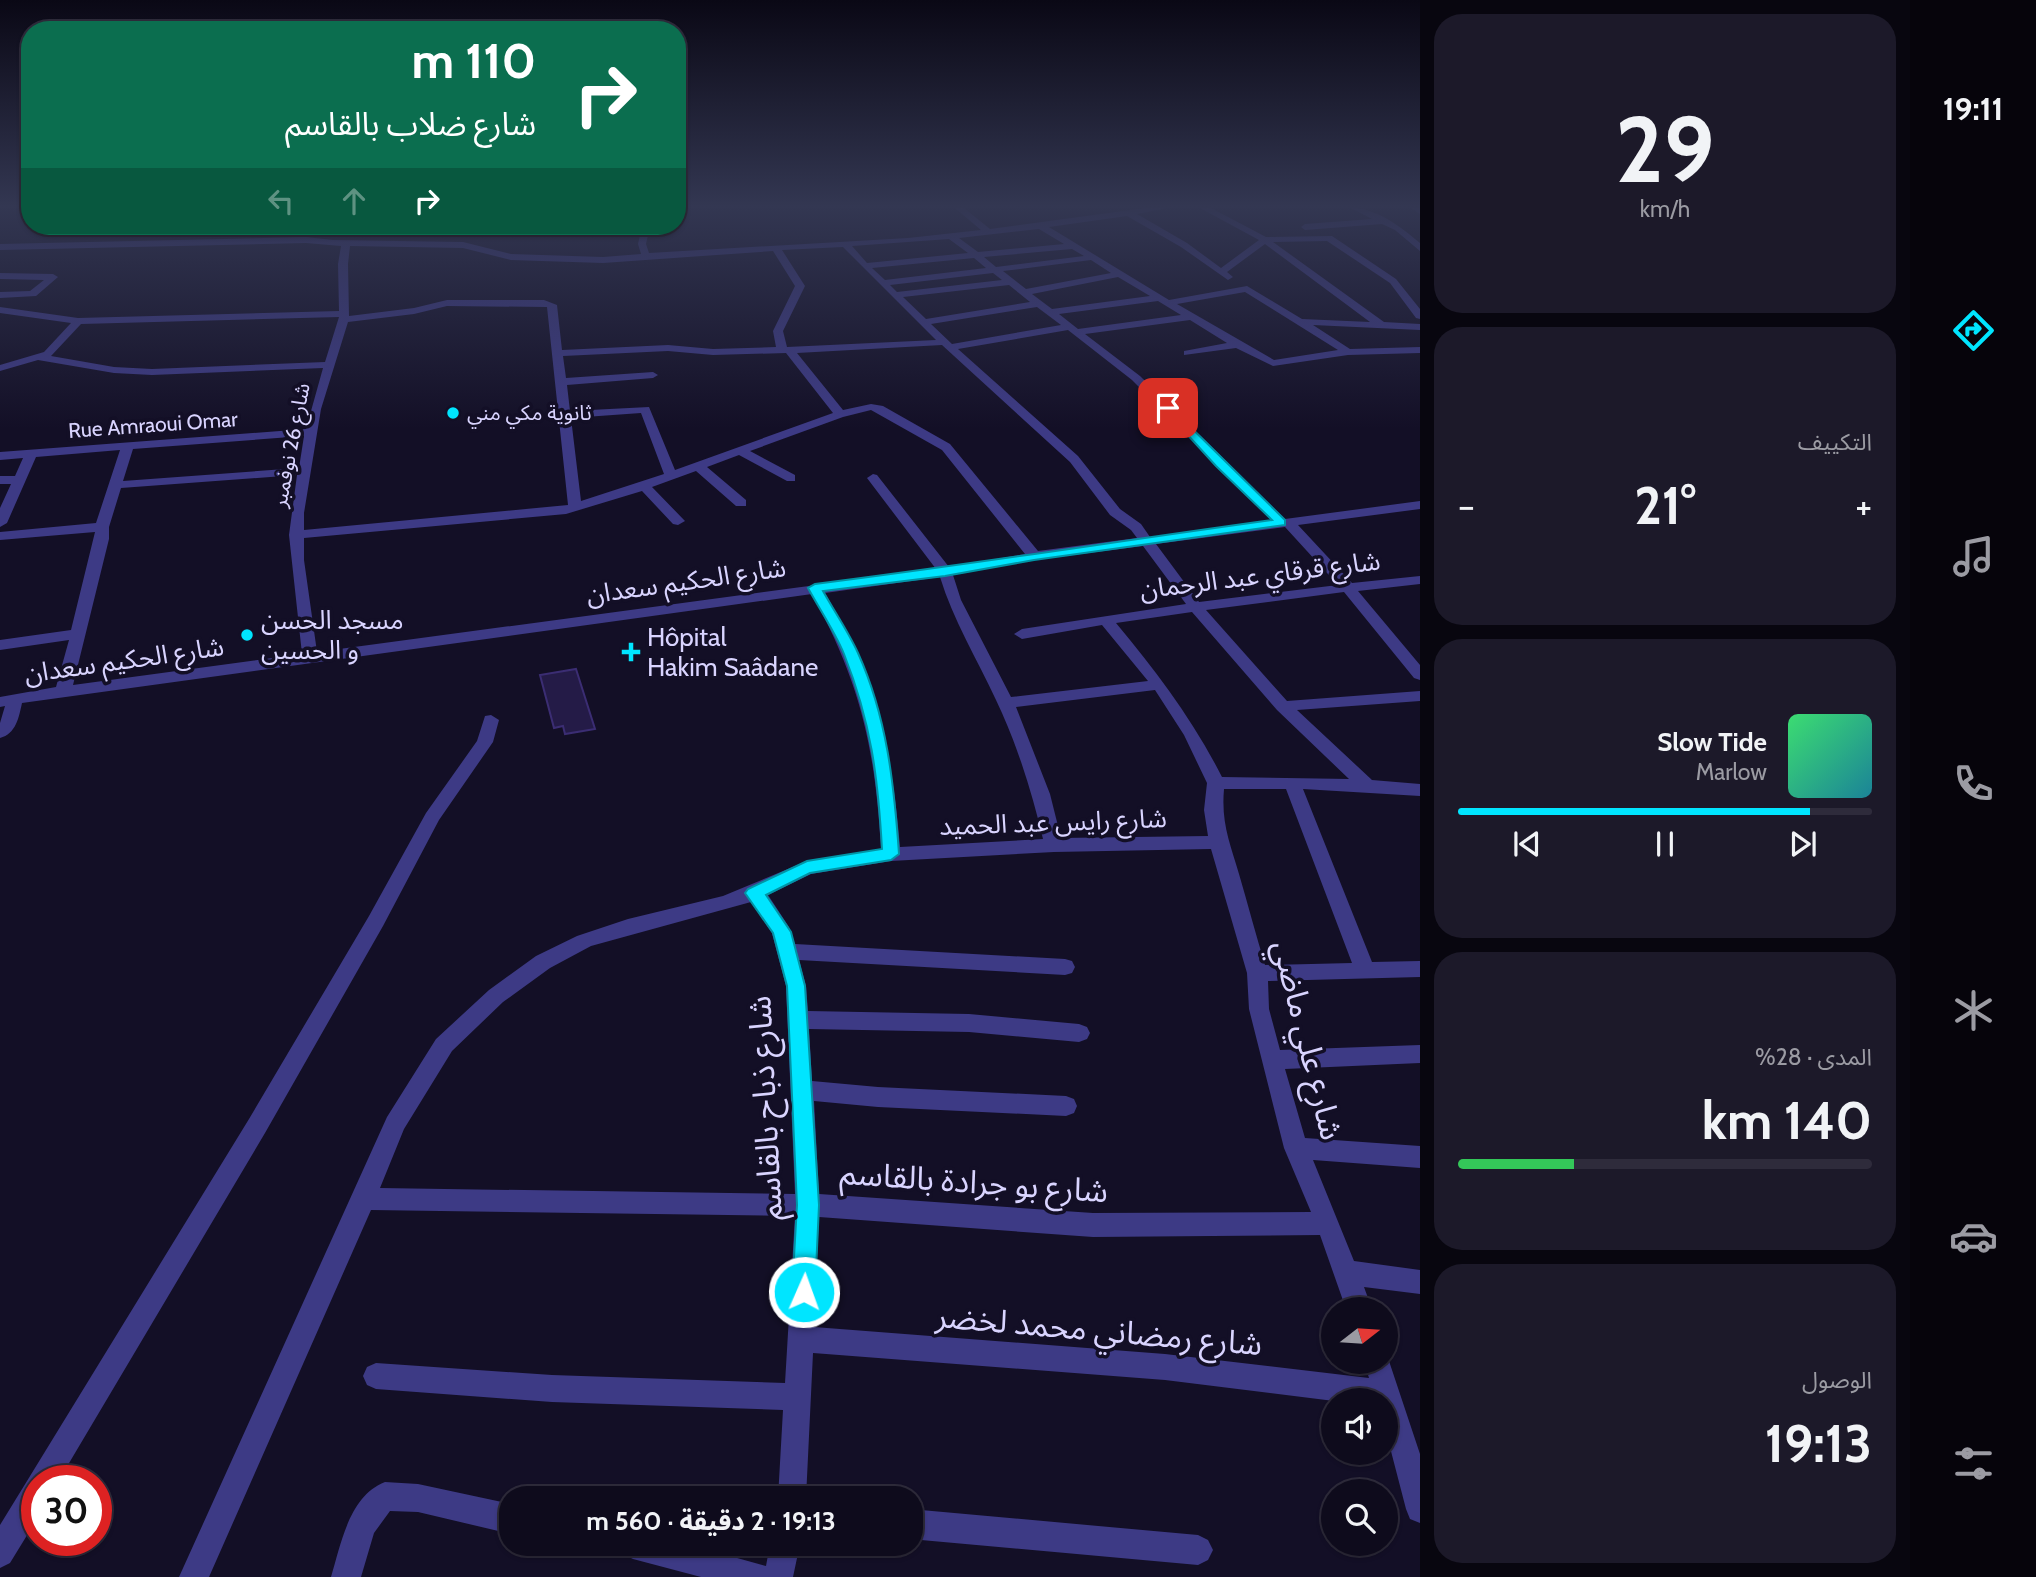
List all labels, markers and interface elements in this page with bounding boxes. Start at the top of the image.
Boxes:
text: 110 m [412,31,536,90]
icon: right [560,49,651,140]
text: 19:11 [1943,89,2003,128]
text: 29 [1615,94,1715,205]
text: شارع ضلاب بالقاسم [285,104,536,143]
icon: left [262,182,300,220]
icon: ahead [335,182,373,220]
icon: right [408,182,446,220]
text: km/h [1640,195,1690,223]
icon: directions [1949,306,1998,355]
pin [1138,378,1198,438]
street label: شارع 26 نوفمبر [266,381,318,511]
icon: arrive [1149,389,1187,427]
place label: ثانوية مكي مني [467,400,592,429]
marker: ثانوية مكي مني [445,405,461,421]
street label: Rue Amraoui Omar [67,406,239,443]
text: التكييف [1798,428,1872,456]
text: 21° [1634,474,1696,537]
text: − [1458,482,1475,529]
text: + [1855,482,1872,529]
icon: music [1949,532,1998,581]
street label: شارع قرقاي عبد الرحمان [1138,544,1383,610]
street label: شارع الحكيم سعدان [584,551,788,615]
place label: مسجد الحسن و الحسين [261,604,404,666]
place label: Hôpital Hakim Saâdane [647,621,818,683]
marker: مسجد الحسن و الحسين [239,627,255,643]
street label: شارع الحكيم سعدان [22,630,226,694]
marker: Hôpital Hakim Saâdane [621,642,641,662]
text: Slow Tide [1657,726,1767,758]
text: Marlow [1696,758,1767,786]
icon: phone [1949,759,1998,808]
street label: شارع رايس عبد الحميد [939,802,1168,845]
icon: previous [1508,825,1546,863]
icon: pause [1646,825,1684,863]
icon: next [1784,825,1822,863]
street label: شارع علي ماضي [1260,936,1352,1145]
icon: climate [1949,986,1998,1035]
street label: شارع ذباح بالقاسم [739,994,795,1221]
text: المدى · 28% [1755,1043,1872,1071]
text: 140 km [1702,1089,1872,1152]
street label: شارع بو جرادة بالقاسم [838,1153,1109,1215]
icon: car [1949,1212,1998,1261]
position arrow [767,1255,841,1329]
street label: شارع رمضاني محمد لخضر [933,1296,1264,1369]
north arrow [1321,1297,1398,1374]
map controls [1321,1297,1398,1556]
text: الوصول [1802,1366,1872,1394]
button: sound [1321,1388,1398,1465]
text: 19:13 [1765,1412,1872,1475]
icon: filters [1949,1439,1998,1488]
speed limit sign: 30 [21,1465,112,1556]
button: search [1321,1479,1398,1556]
text: 19:13 · 2 دقيقة · 560 m [586,1505,836,1537]

